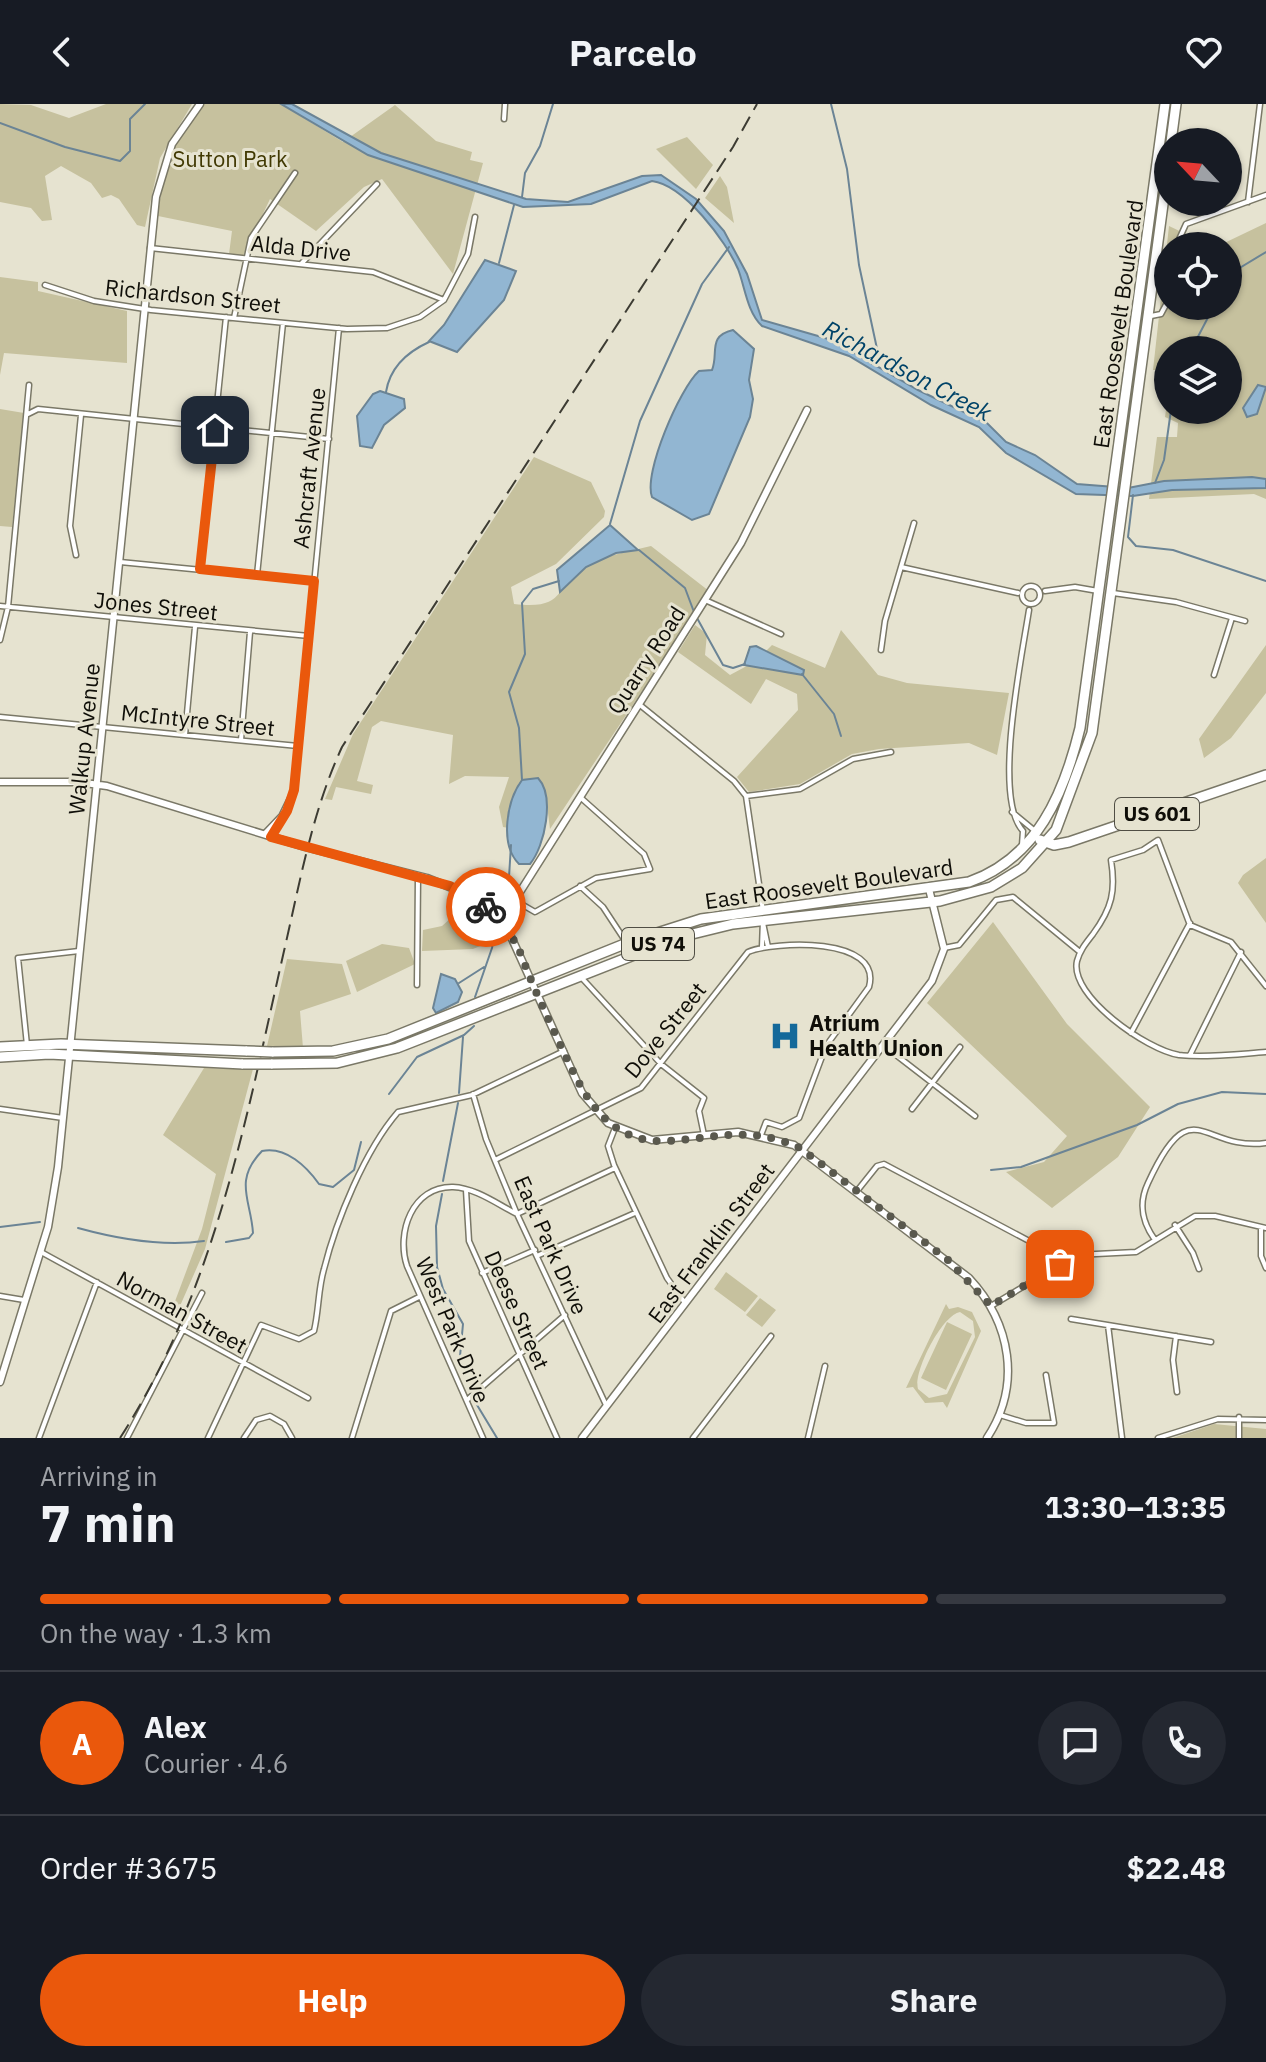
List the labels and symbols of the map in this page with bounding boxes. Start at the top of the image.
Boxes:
north arrow [1154,128,1242,216]
park label: Sutton Park [173,144,288,173]
street label: East Roosevelt Boulevard [1086,198,1149,450]
street label: Alda Drive [249,228,353,267]
street label: Richardson Street [104,272,282,319]
water label: Richardson Creek [817,312,998,428]
street label: Ashcraft Avenue [286,386,331,550]
pin [181,396,249,464]
street label: Jones Street [93,585,219,626]
street label: Quarry Road [600,600,691,719]
street label: Walkup Avenue [61,662,106,816]
street label: McIntyre Street [120,697,276,742]
road number: US 601 [1115,798,1199,830]
street label: East Roosevelt Boulevard [703,852,955,915]
courier [446,867,526,947]
road number: US 74 [622,928,694,960]
street label: Dove Street [617,976,712,1084]
place label: Atrium Health Union [809,1008,943,1062]
hospital icon: Atrium Health Union [768,1019,802,1053]
street label: East Franklin Street [641,1157,780,1329]
street label: East Park Drive [508,1171,595,1319]
pin [1026,1230,1094,1298]
street label: Deese Street [478,1246,557,1374]
street label: West Park Drive [410,1253,497,1407]
street label: Norman Street [112,1264,253,1359]

